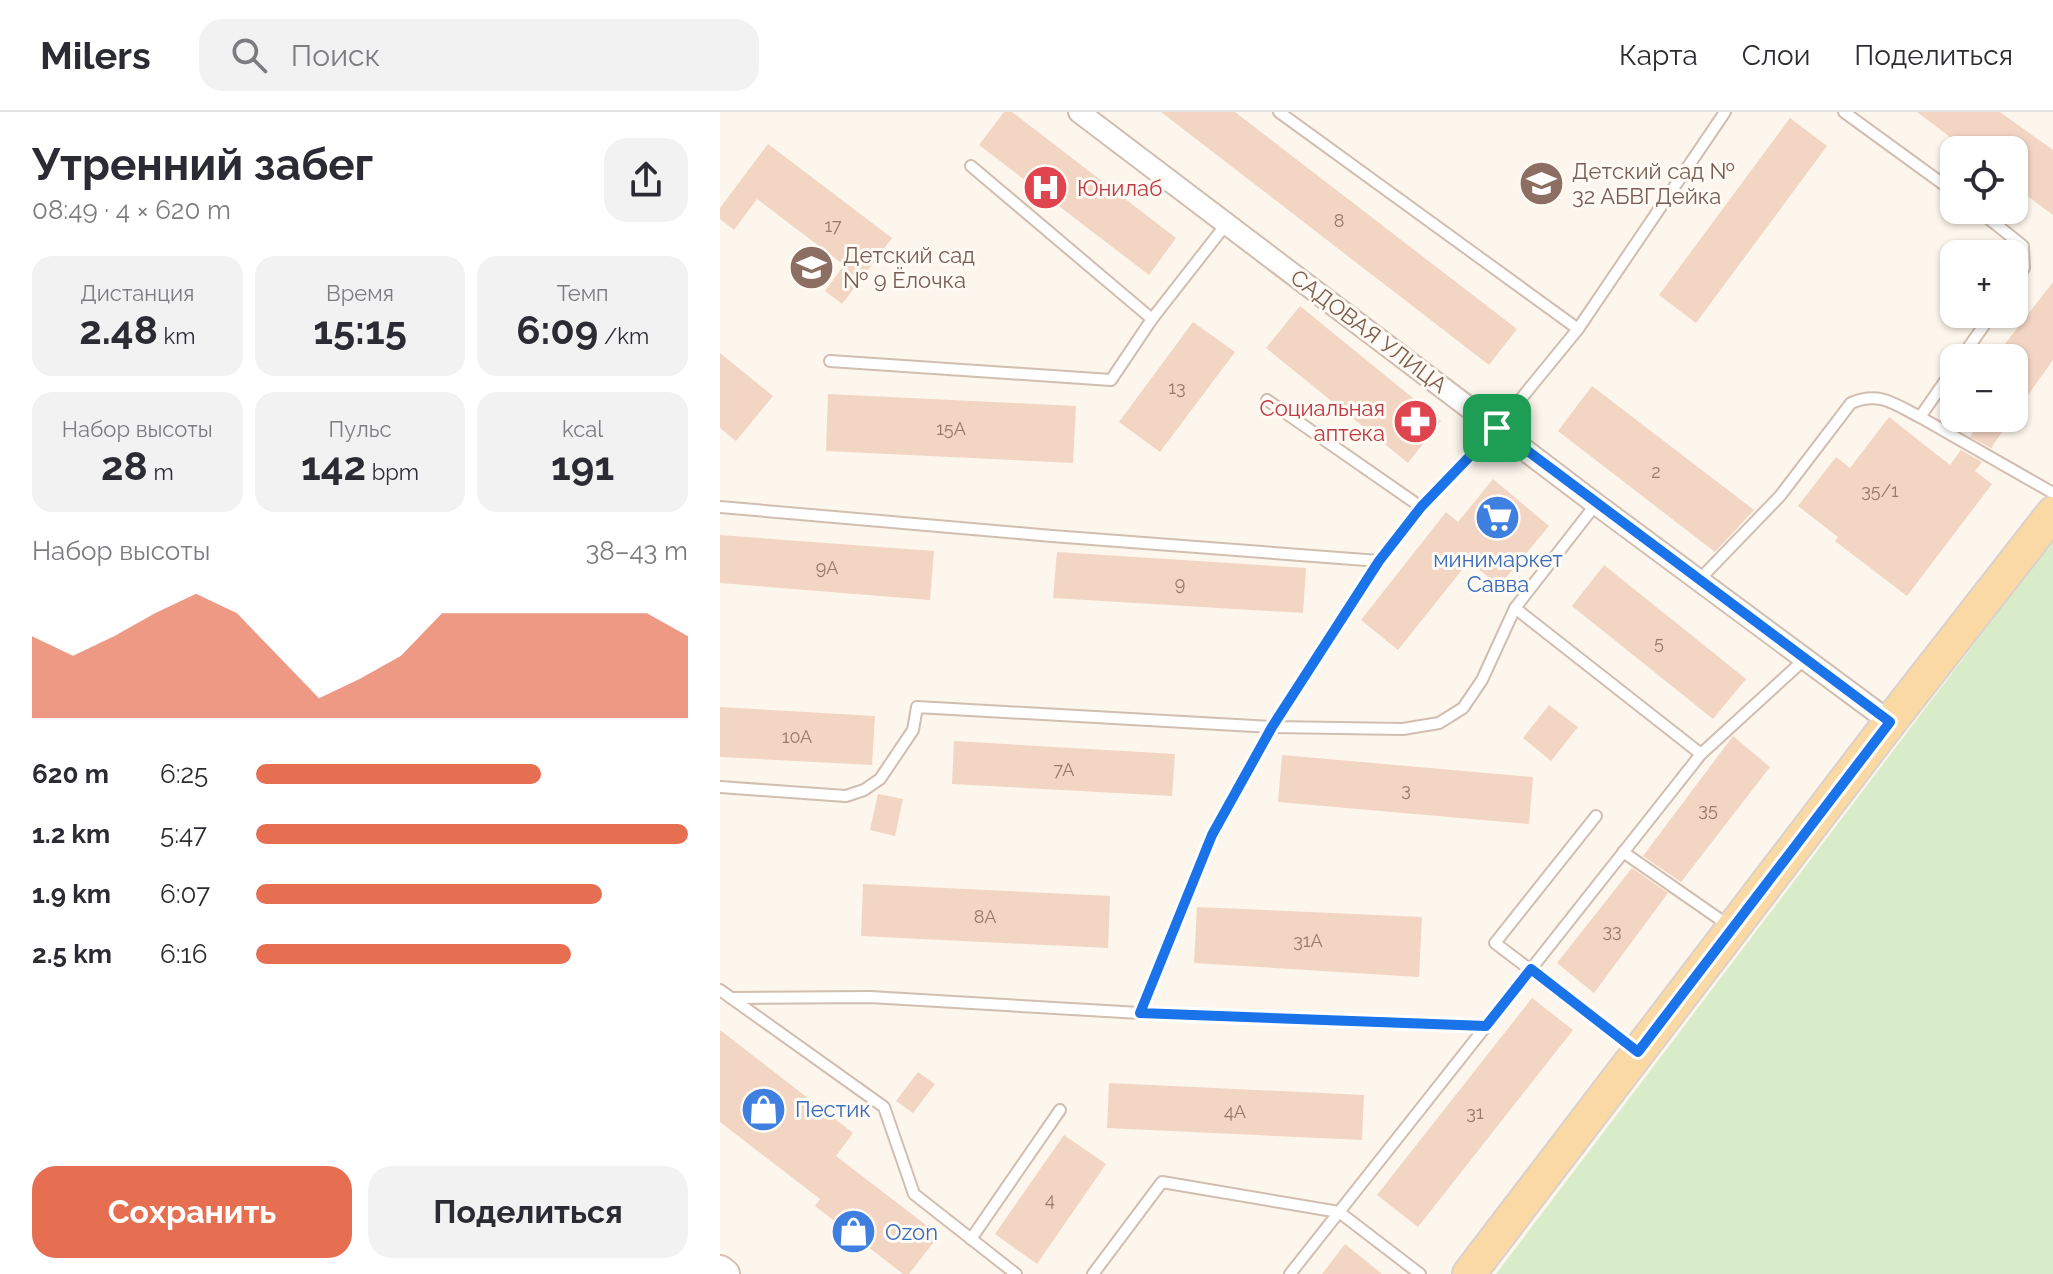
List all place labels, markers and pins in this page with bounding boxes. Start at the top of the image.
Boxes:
place label: Детский сад № 32 АБВГДейка [1572,158,1735,209]
school or university icon: Детский сад № 32 АБВГДейка [1517,160,1565,208]
hospital icon: Юнилаб [1022,164,1070,212]
place label: Юнилаб [1077,175,1162,201]
place label: Детский сад № 9 Ёлочка [843,242,975,293]
school or university icon: Детский сад № 9 Ёлочка [788,244,836,292]
pin [1463,394,1531,462]
place label: Социальная аптека [1260,395,1385,446]
pharmacy icon: Социальная аптека [1392,397,1440,445]
supermarket icon: минимаркет Савва [1474,494,1522,542]
place label: минимаркет Савва [1433,546,1563,597]
shop icon: Пестик [740,1085,788,1133]
place label: Пестик [795,1096,871,1122]
shop icon: Ozon [830,1208,878,1256]
place label: Ozon [885,1219,938,1245]

